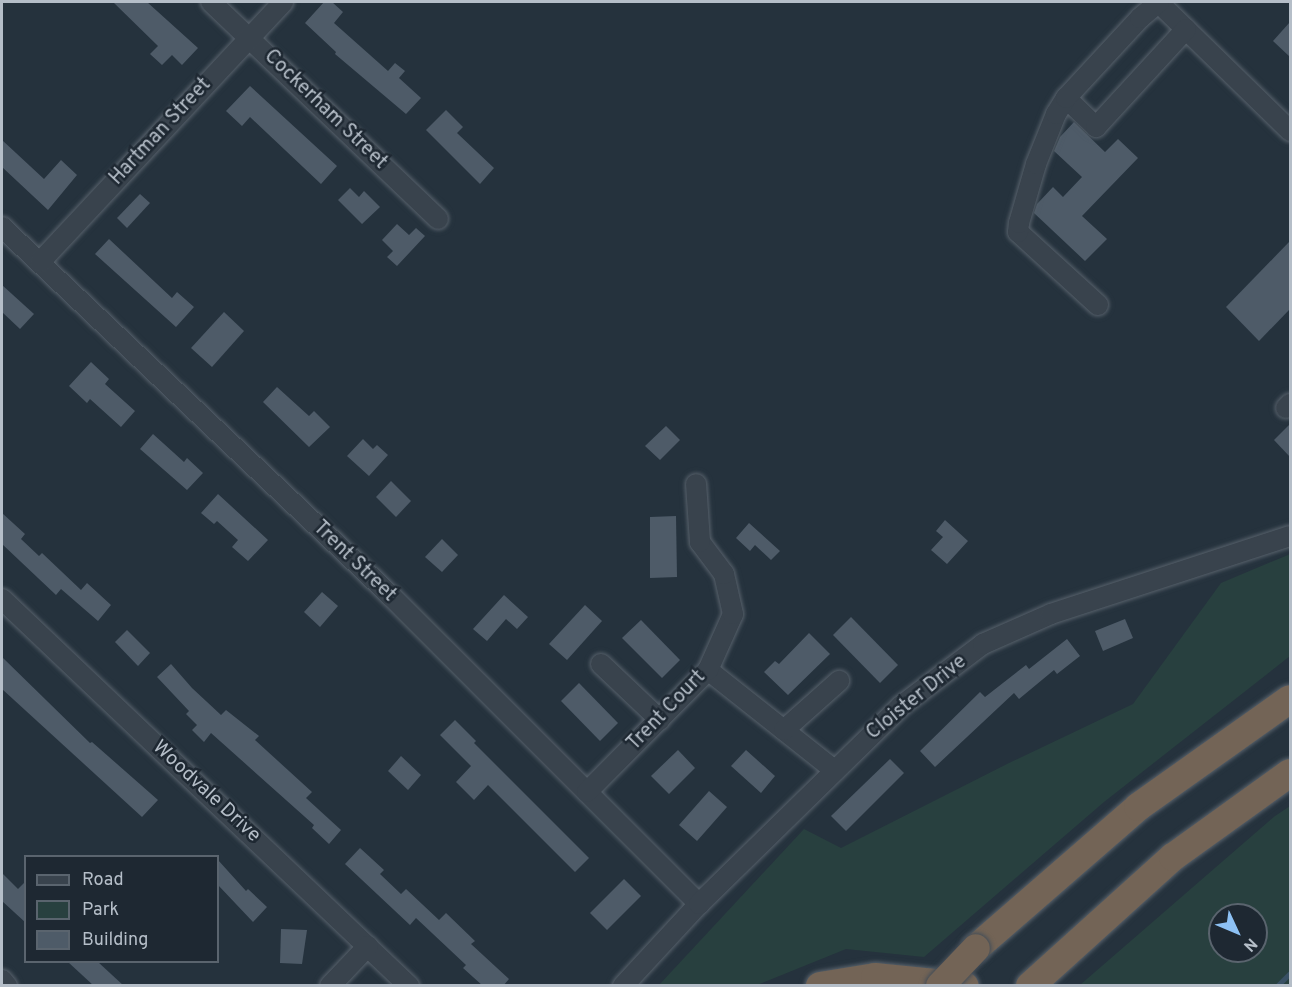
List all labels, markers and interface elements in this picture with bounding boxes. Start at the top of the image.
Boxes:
street label: Cockerham Street [258,45,392,175]
street label: Hartman Street [105,73,217,191]
street label: Trent Street [307,516,401,608]
street label: Cloister Drive [862,650,972,746]
street label: Trent Court [623,666,711,756]
street label: Woodvale Drive [147,736,265,848]
legend [24,855,219,963]
text: Road [82,869,124,892]
text: Park [82,899,119,922]
north arrow [1208,903,1268,963]
text: Building [82,929,148,952]
text: N [1238,933,1261,955]

